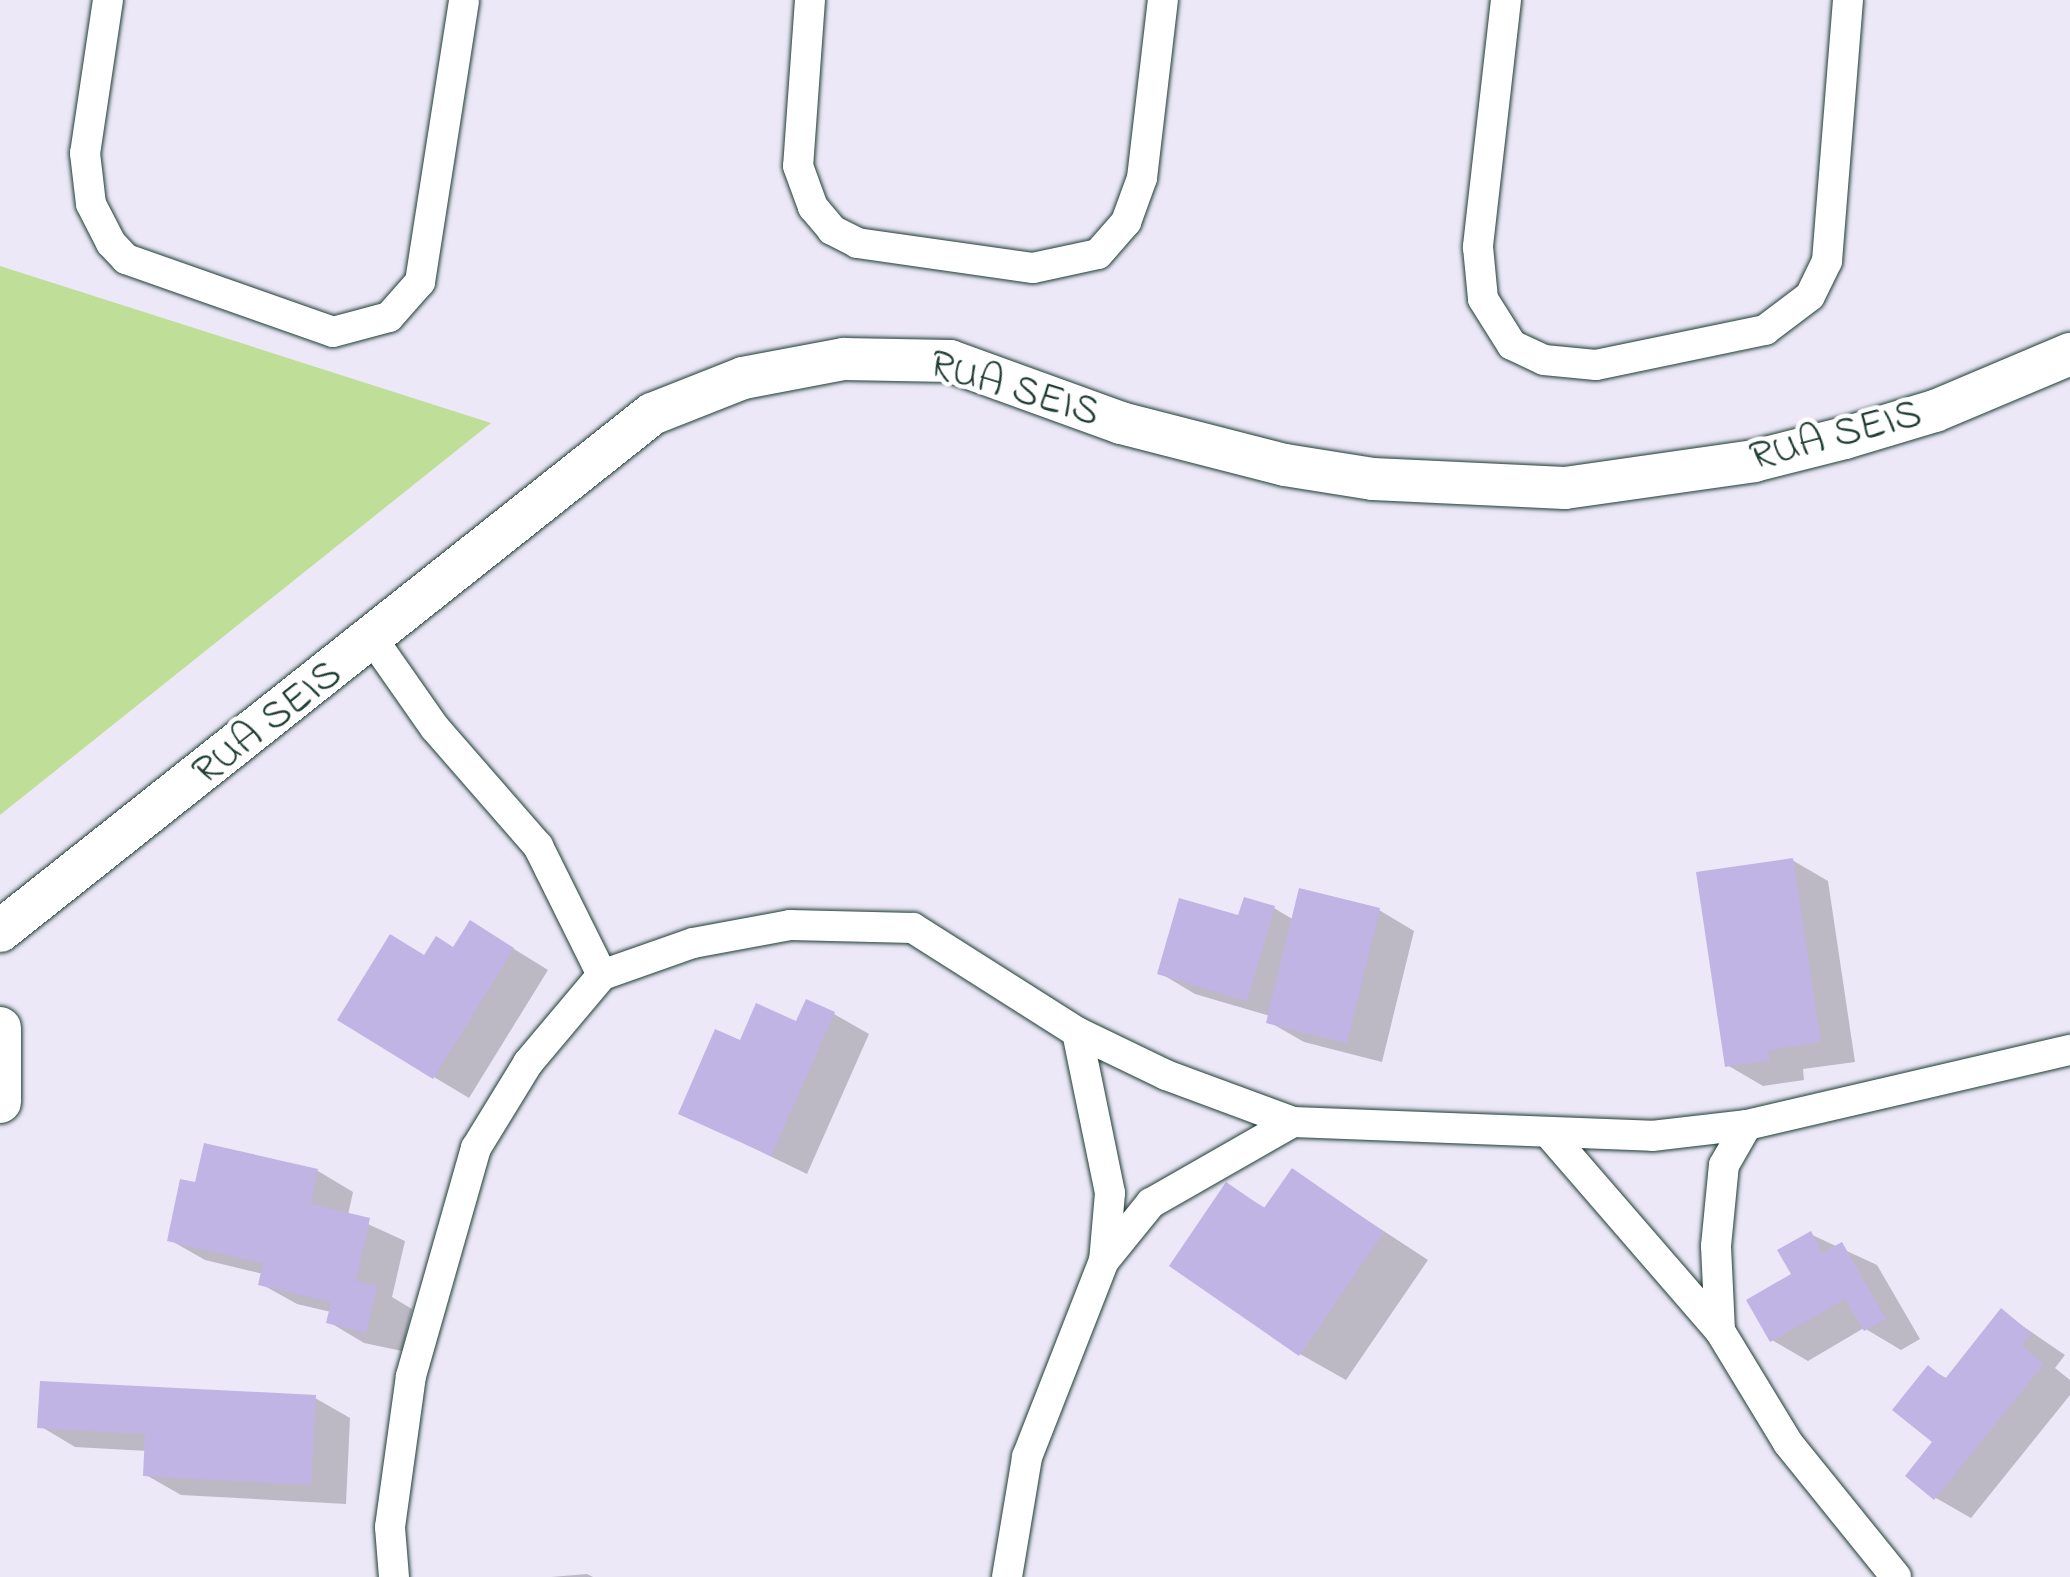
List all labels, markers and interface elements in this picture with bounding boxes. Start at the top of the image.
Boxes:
street label: RUA SEIS [923,340,1105,440]
street label: RUA SEIS [1745,390,1927,484]
street label: RUA SEIS [183,650,353,798]

